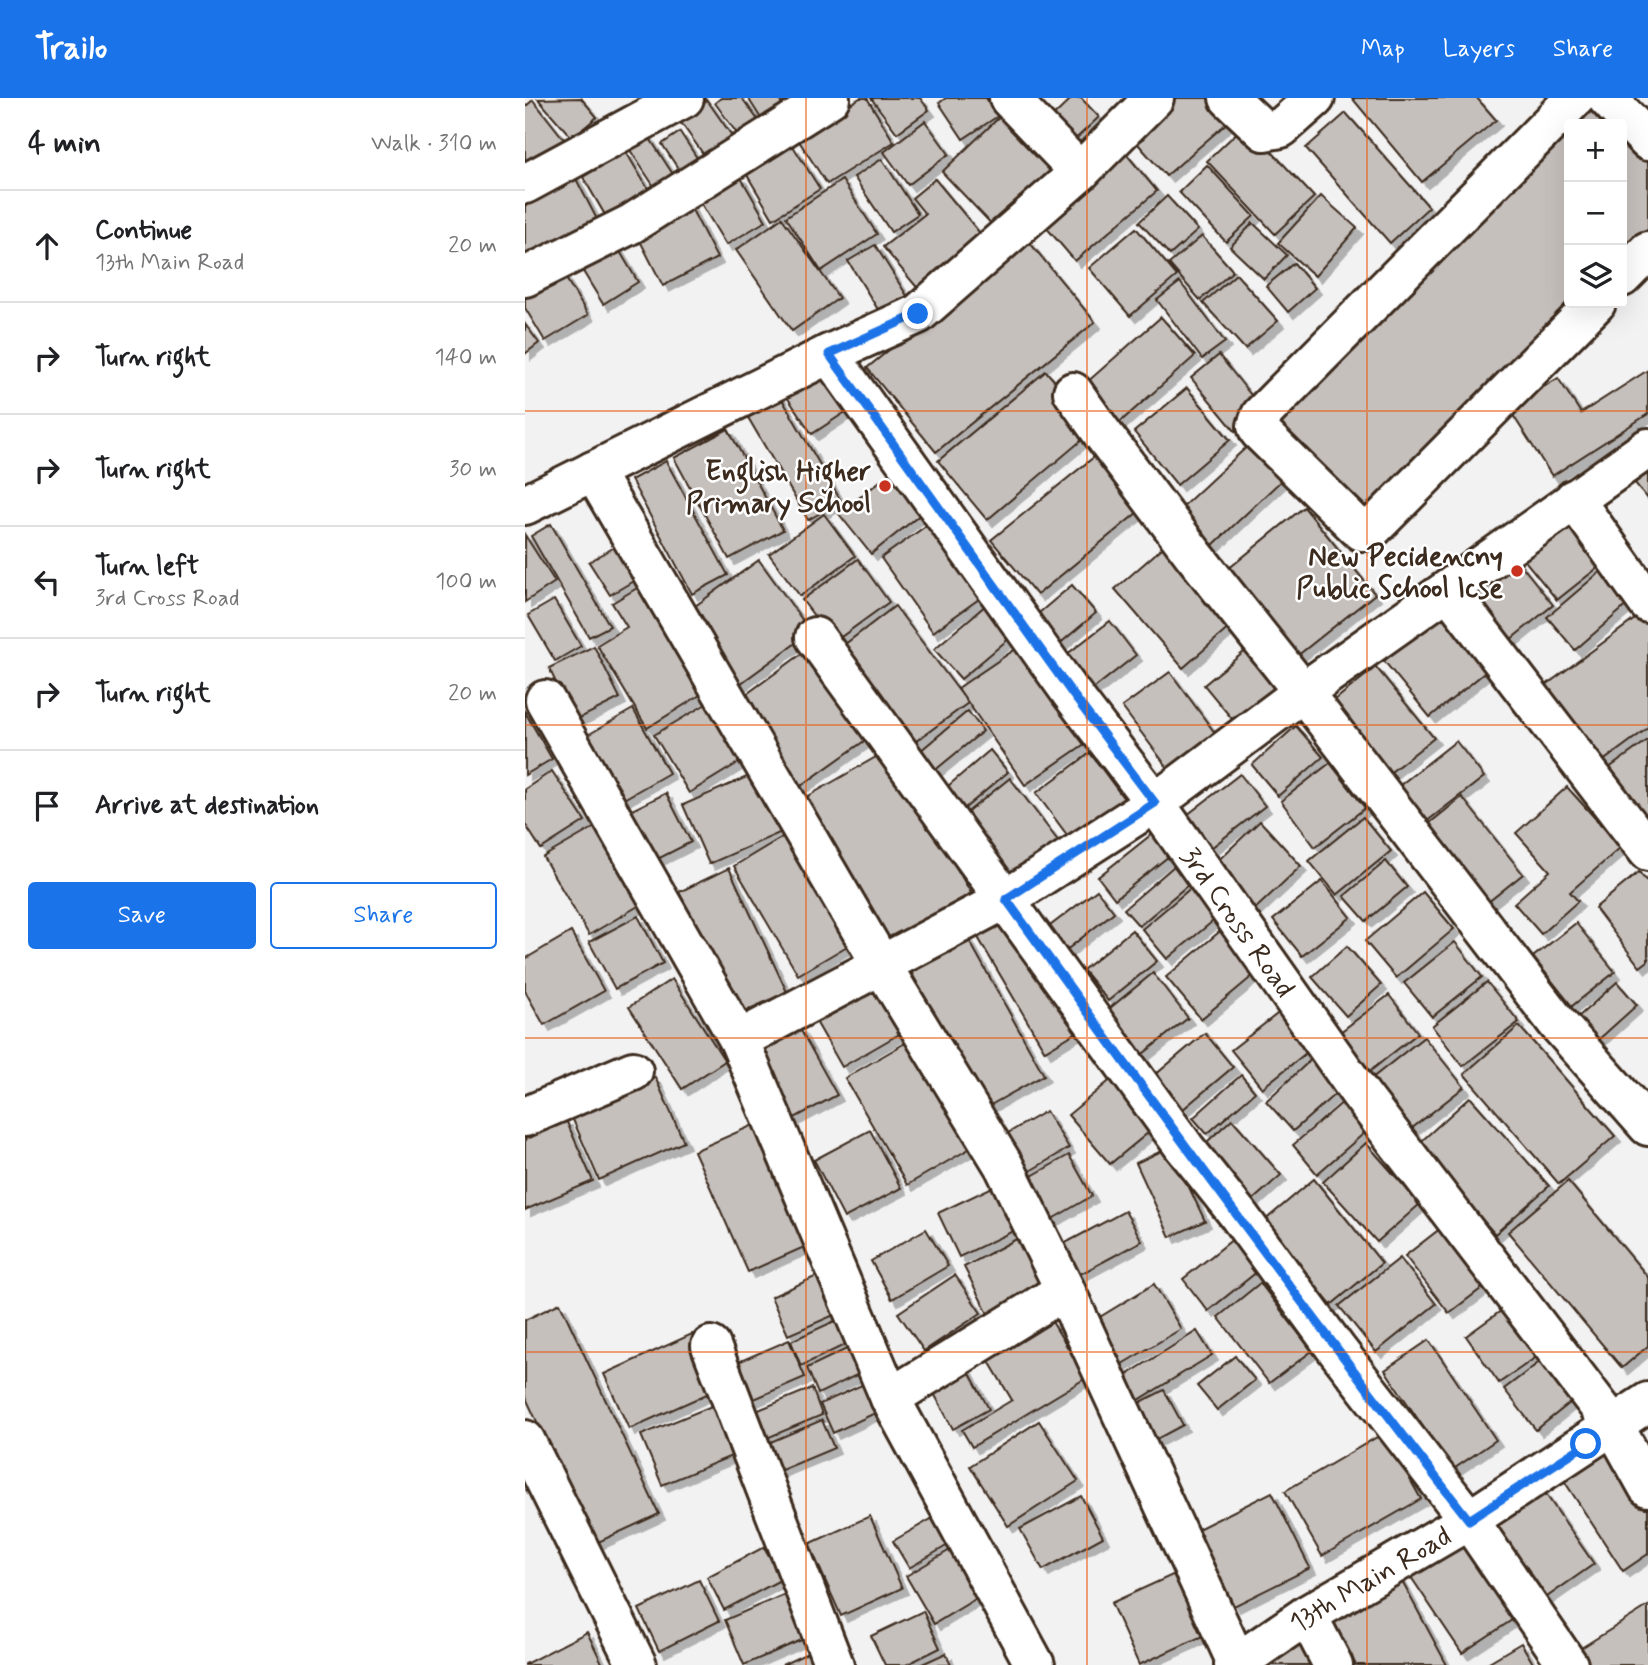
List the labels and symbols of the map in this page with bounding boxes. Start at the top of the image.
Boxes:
route end [902,298,933,329]
place label: English Higher Primary School [686,454,871,523]
marker: English Higher Primary School [877,478,893,494]
place label: New Pecidencny Public School Icse [1296,539,1503,608]
marker: New Pecidencny Public School Icse [1509,563,1525,579]
street label: 3rd Cross Road [1171,840,1302,1006]
route start [1570,1428,1601,1459]
street label: 13th Main Road [1283,1519,1459,1643]

